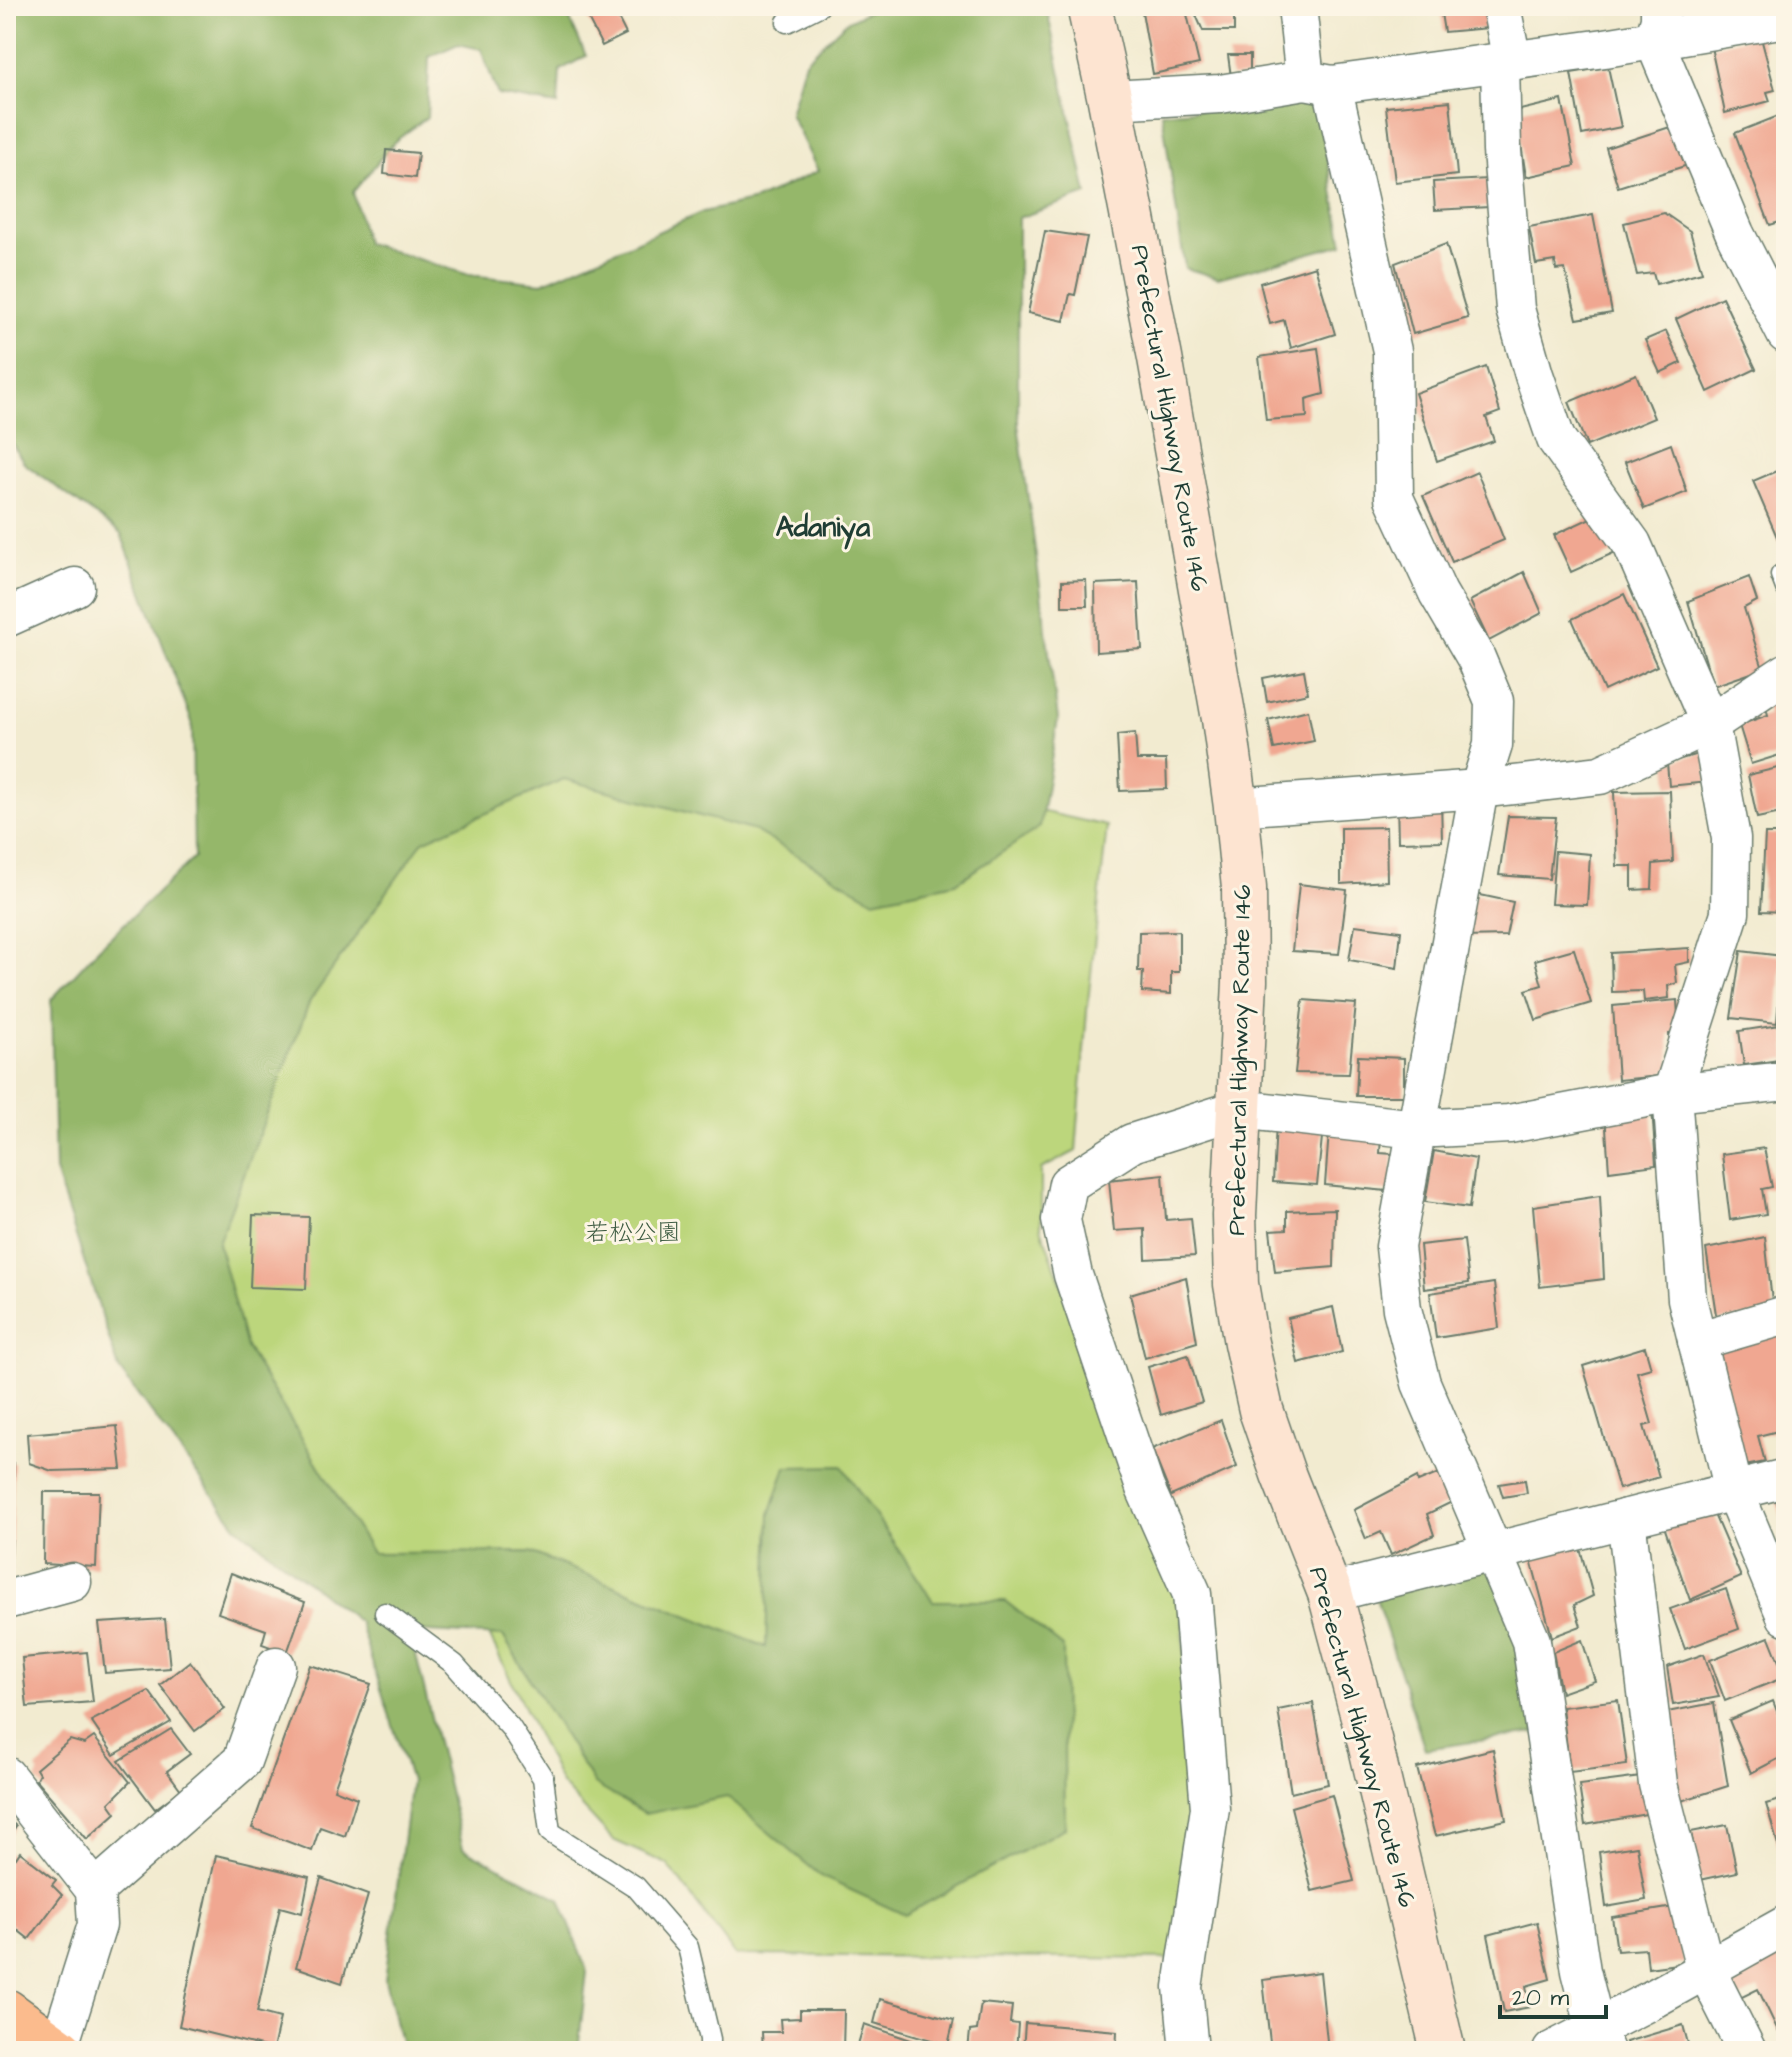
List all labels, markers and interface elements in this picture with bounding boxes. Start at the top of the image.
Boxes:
street label: Prefectural Highway Route 146 [1121,242,1216,594]
district label: Adaniya [776,508,871,550]
street label: Prefectural Highway Route 146 [1220,884,1261,1236]
park label: 若松公園 [585,1216,681,1250]
street label: Prefectural Highway Route 146 [1299,1563,1424,1911]
scale bar [1500,1969,1606,2019]
text: 20 m [1512,1981,1569,2015]

